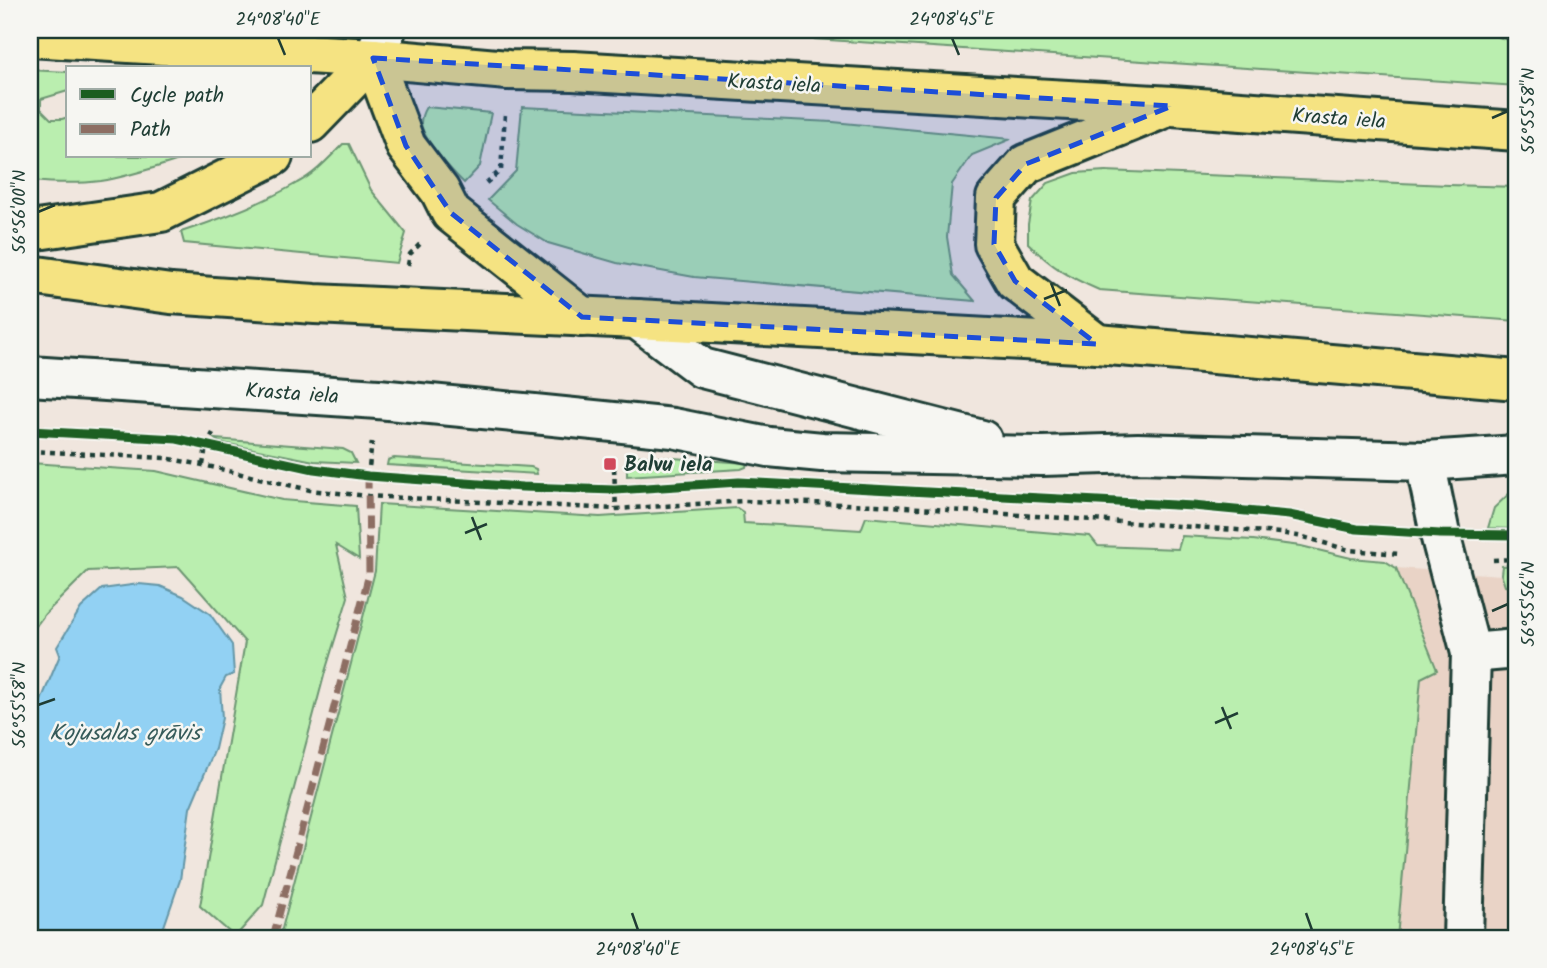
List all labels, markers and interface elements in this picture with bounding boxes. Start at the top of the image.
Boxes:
text: 24°08'40"E [236,6,321,35]
text: 24°08'45"E [910,6,995,35]
legend [66,66,312,158]
street label: Krasta iela [726,66,822,103]
text: 56°55'58"N [1515,68,1544,154]
text: Cycle path [130,80,224,113]
street label: Krasta iela [1291,100,1387,139]
text: Path [130,114,171,147]
text: 56°56'00"N [6,170,35,254]
street label: Krasta iela [244,375,340,414]
place label: Balvu iela [624,449,713,482]
marker: Balvu iela [602,456,618,472]
text: 56°55'56"N [1515,561,1544,647]
text: 56°55'58"N [6,662,35,748]
water label: Kojusalas grāvis [49,716,203,752]
text: 24°08'40"E [596,936,681,965]
text: 24°08'45"E [1270,936,1355,965]

